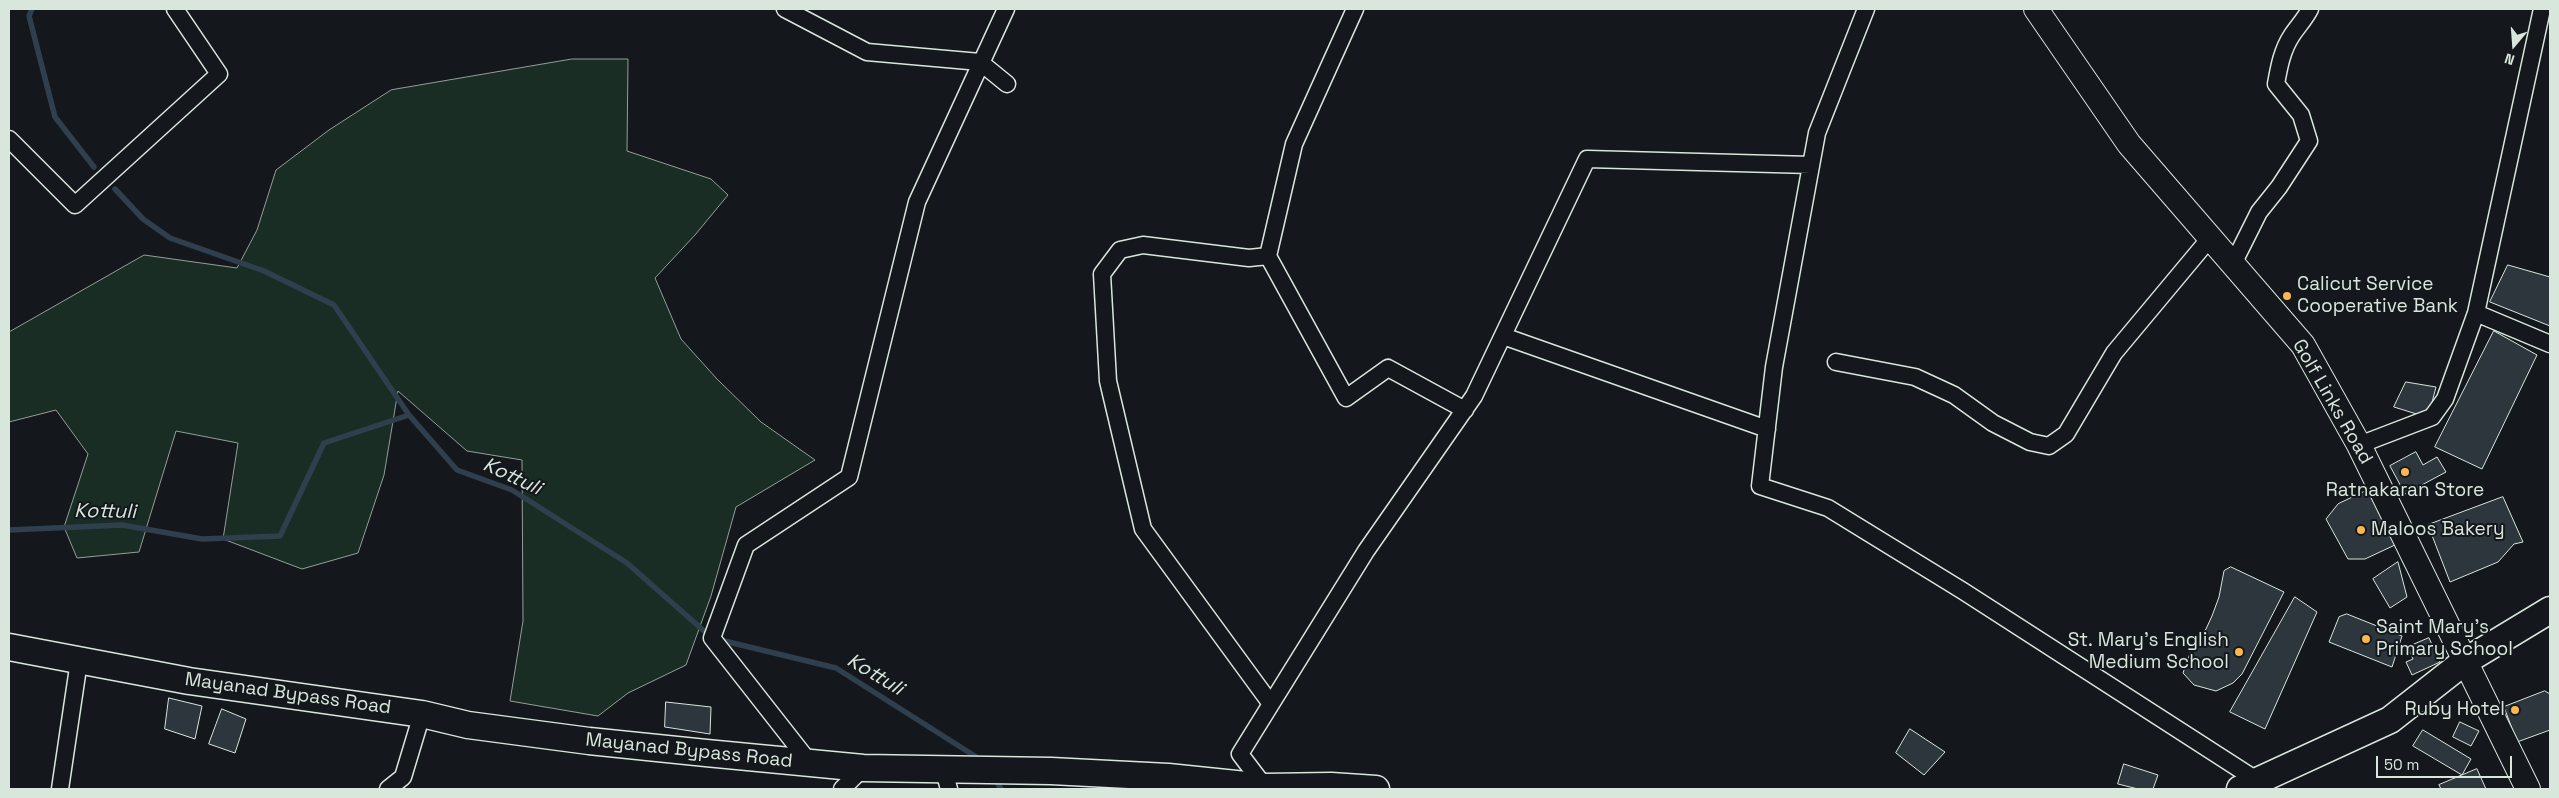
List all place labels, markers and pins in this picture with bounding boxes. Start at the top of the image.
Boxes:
place label: Calicut Service Cooperative Bank [2297,274,2458,318]
marker: Calicut Service Cooperative Bank [2281,290,2293,302]
marker: Ratnakaran Store [2399,466,2411,478]
place label: Ratnakaran Store [2326,480,2484,502]
place label: Maloos Bakery [2371,519,2505,541]
marker: Maloos Bakery [2355,524,2367,536]
place label: Saint Mary's Primary School [2376,617,2513,661]
place label: St. Mary's English Medium School [2068,630,2229,674]
marker: Saint Mary's Primary School [2360,633,2372,645]
marker: St. Mary's English Medium School [2233,646,2245,658]
place label: Ruby Hotel [2405,699,2505,721]
marker: Ruby Hotel [2509,704,2521,716]

